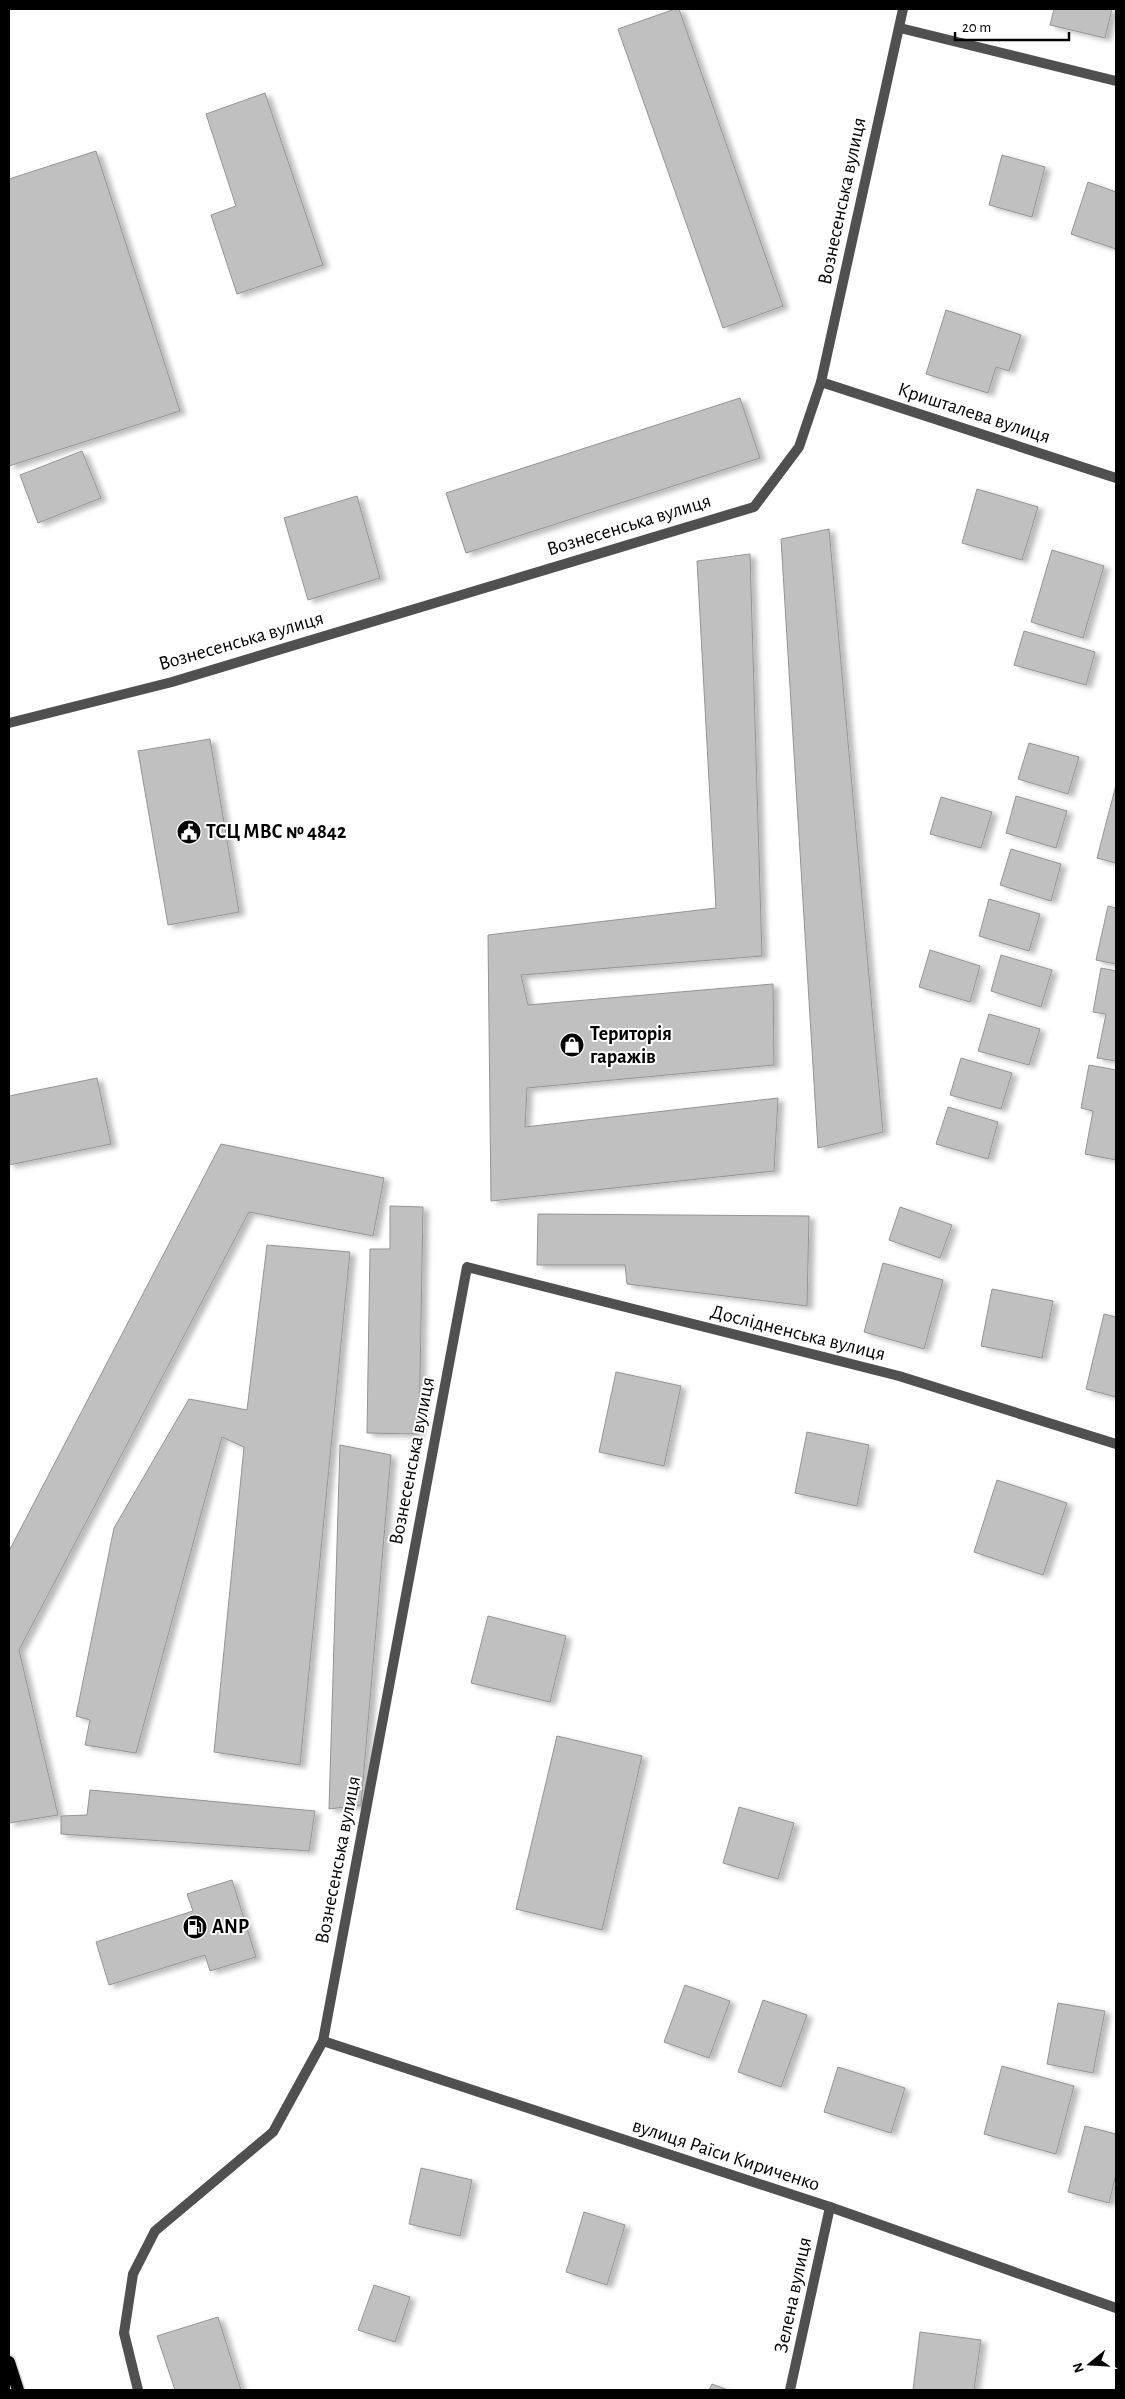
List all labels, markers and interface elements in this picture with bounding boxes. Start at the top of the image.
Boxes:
scale bar [955,10,1069,42]
text: 20 m [962,20,991,35]
street label: Вознесенська вулиця [814,115,870,287]
street label: Кришталева вулиця [895,379,1053,447]
street label: Вознесенська вулиця [544,490,714,560]
street label: Вознесенська вулиця [156,608,326,674]
public building icon: ТСЦ МВС № 4842 [176,819,202,845]
place label: ТСЦ МВС № 4842 [206,822,346,842]
place label: Територія гаражів [590,1024,672,1067]
shop icon: Територія гаражів [559,1032,585,1058]
street label: Дослідненська вулиця [709,1302,887,1364]
street label: Вознесенська вулиця [386,1375,438,1547]
street label: Вознесенська вулиця [312,1774,364,1946]
fuel station icon: ANP [182,1914,208,1940]
place label: ANP [212,1917,249,1937]
street label: вулиця Раїси Кириченко [630,2115,822,2195]
street label: Зелена вулиця [771,2235,815,2355]
north arrow [1065,2339,1115,2389]
text: N [1070,2361,1087,2375]

